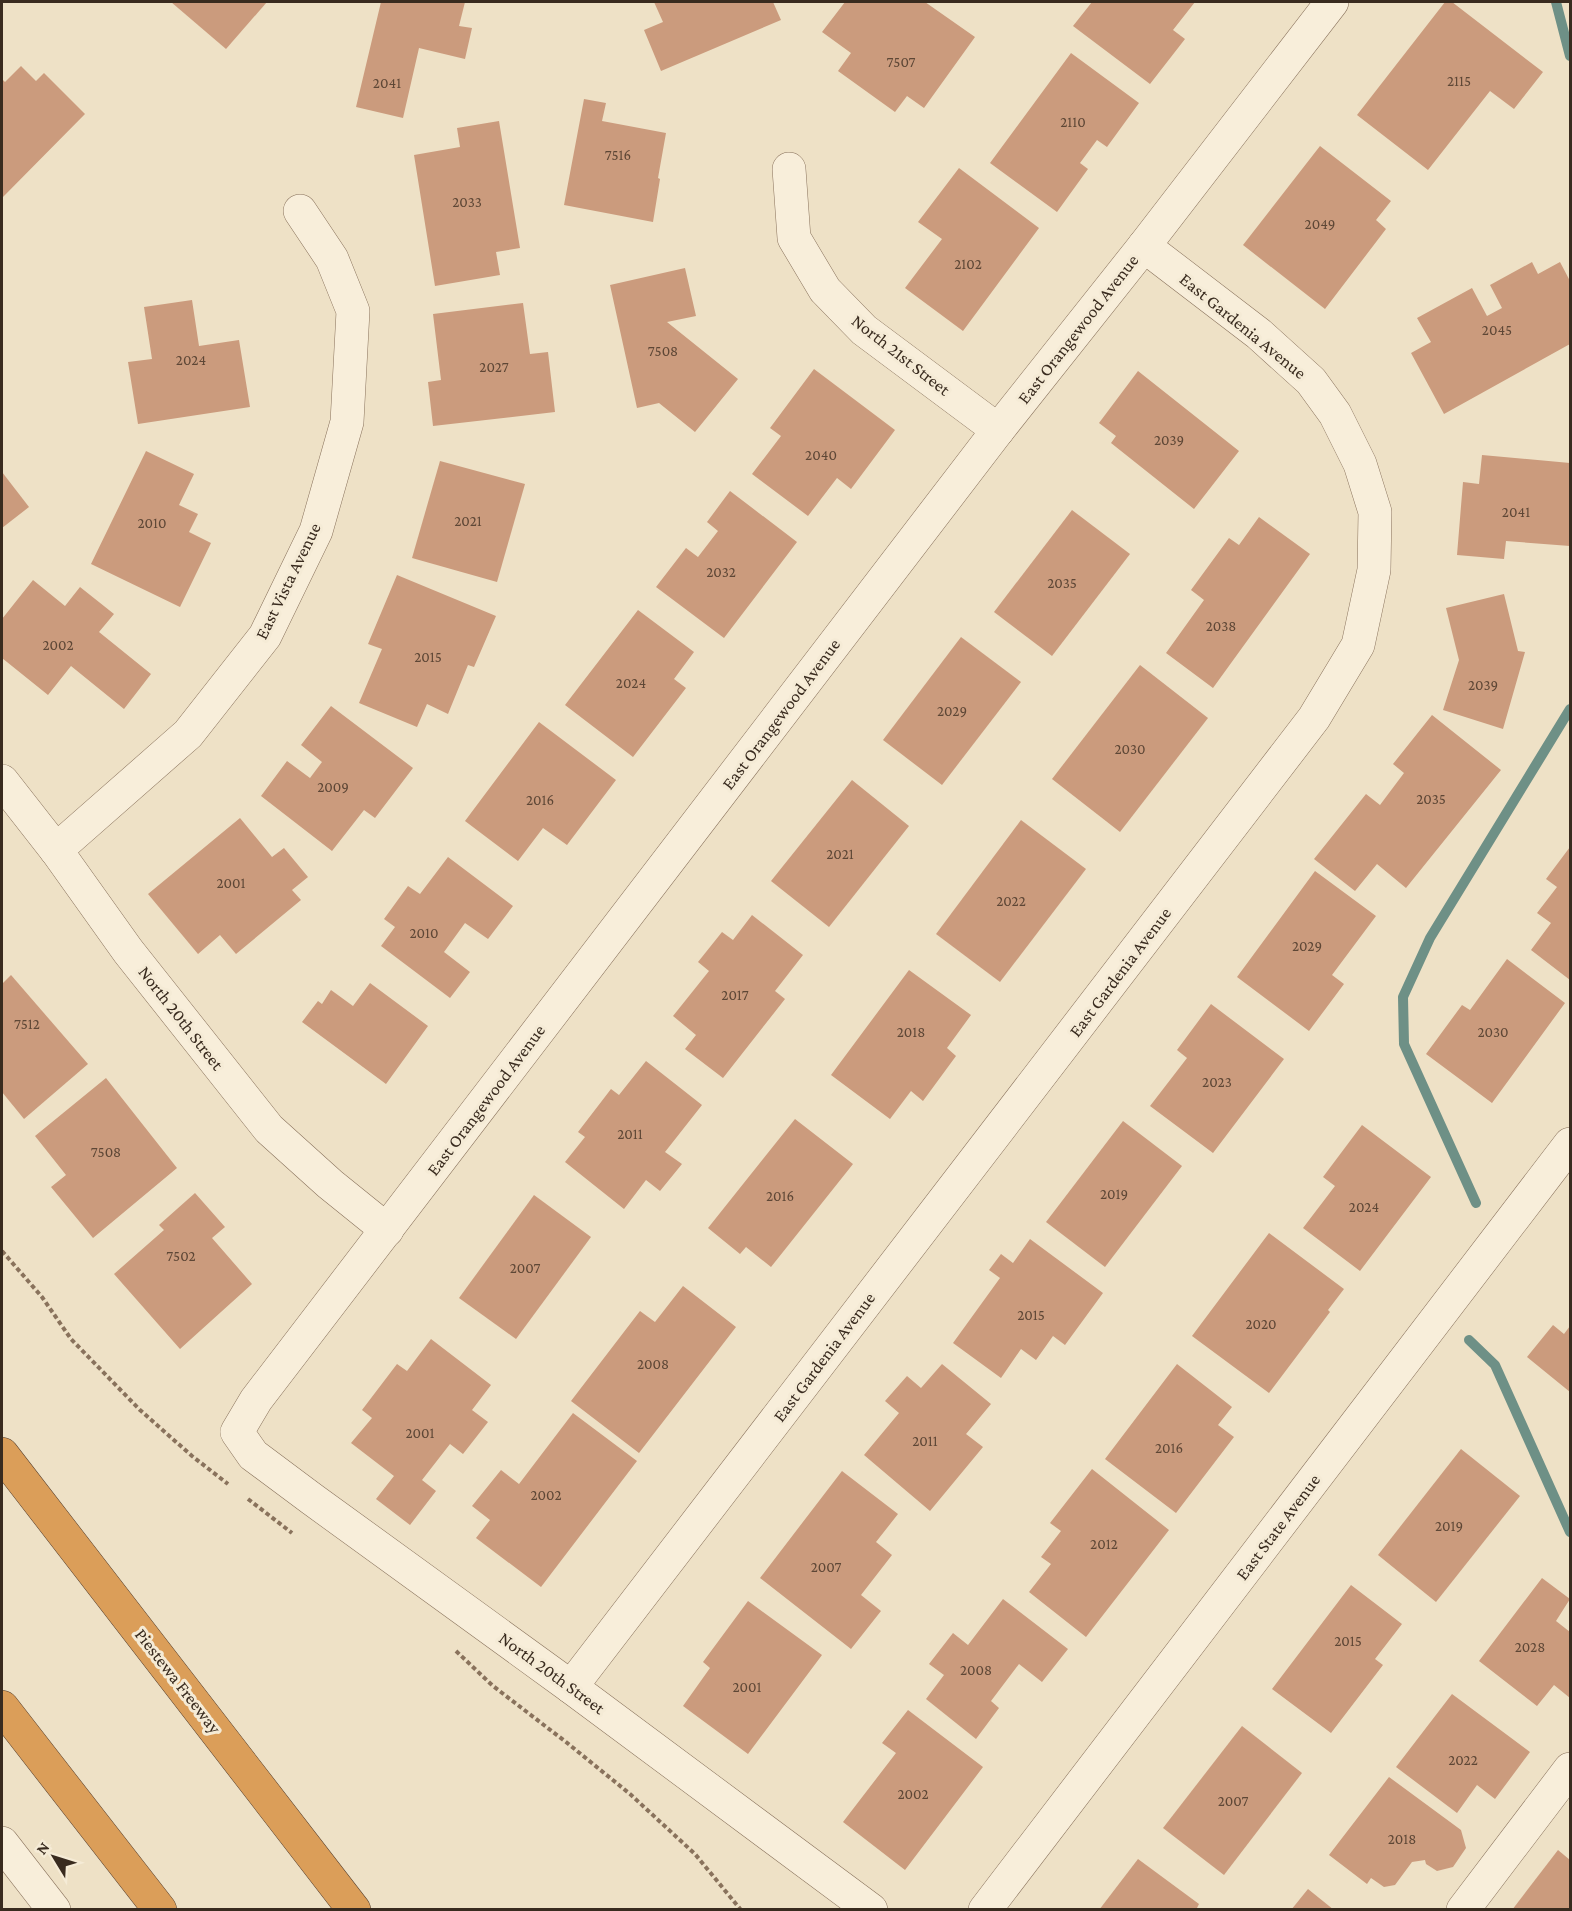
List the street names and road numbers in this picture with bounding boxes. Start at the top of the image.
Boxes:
street label: East Orangewood Avenue [1014,250,1143,408]
street label: East Gardenia Avenue [1176,269,1310,383]
street label: North 21st Street [848,310,955,400]
street label: East Vista Avenue [251,520,325,642]
street label: East Orangewood Avenue [718,634,844,793]
street label: East Gardenia Avenue [1065,903,1175,1041]
street label: North 20th Street [134,962,228,1075]
street label: East Orangewood Avenue [423,1020,549,1179]
street label: East Gardenia Avenue [769,1288,879,1426]
street label: East State Avenue [1232,1470,1324,1584]
street label: Piestewa Freeway [131,1625,226,1738]
street label: North 20th Street [495,1628,610,1719]

